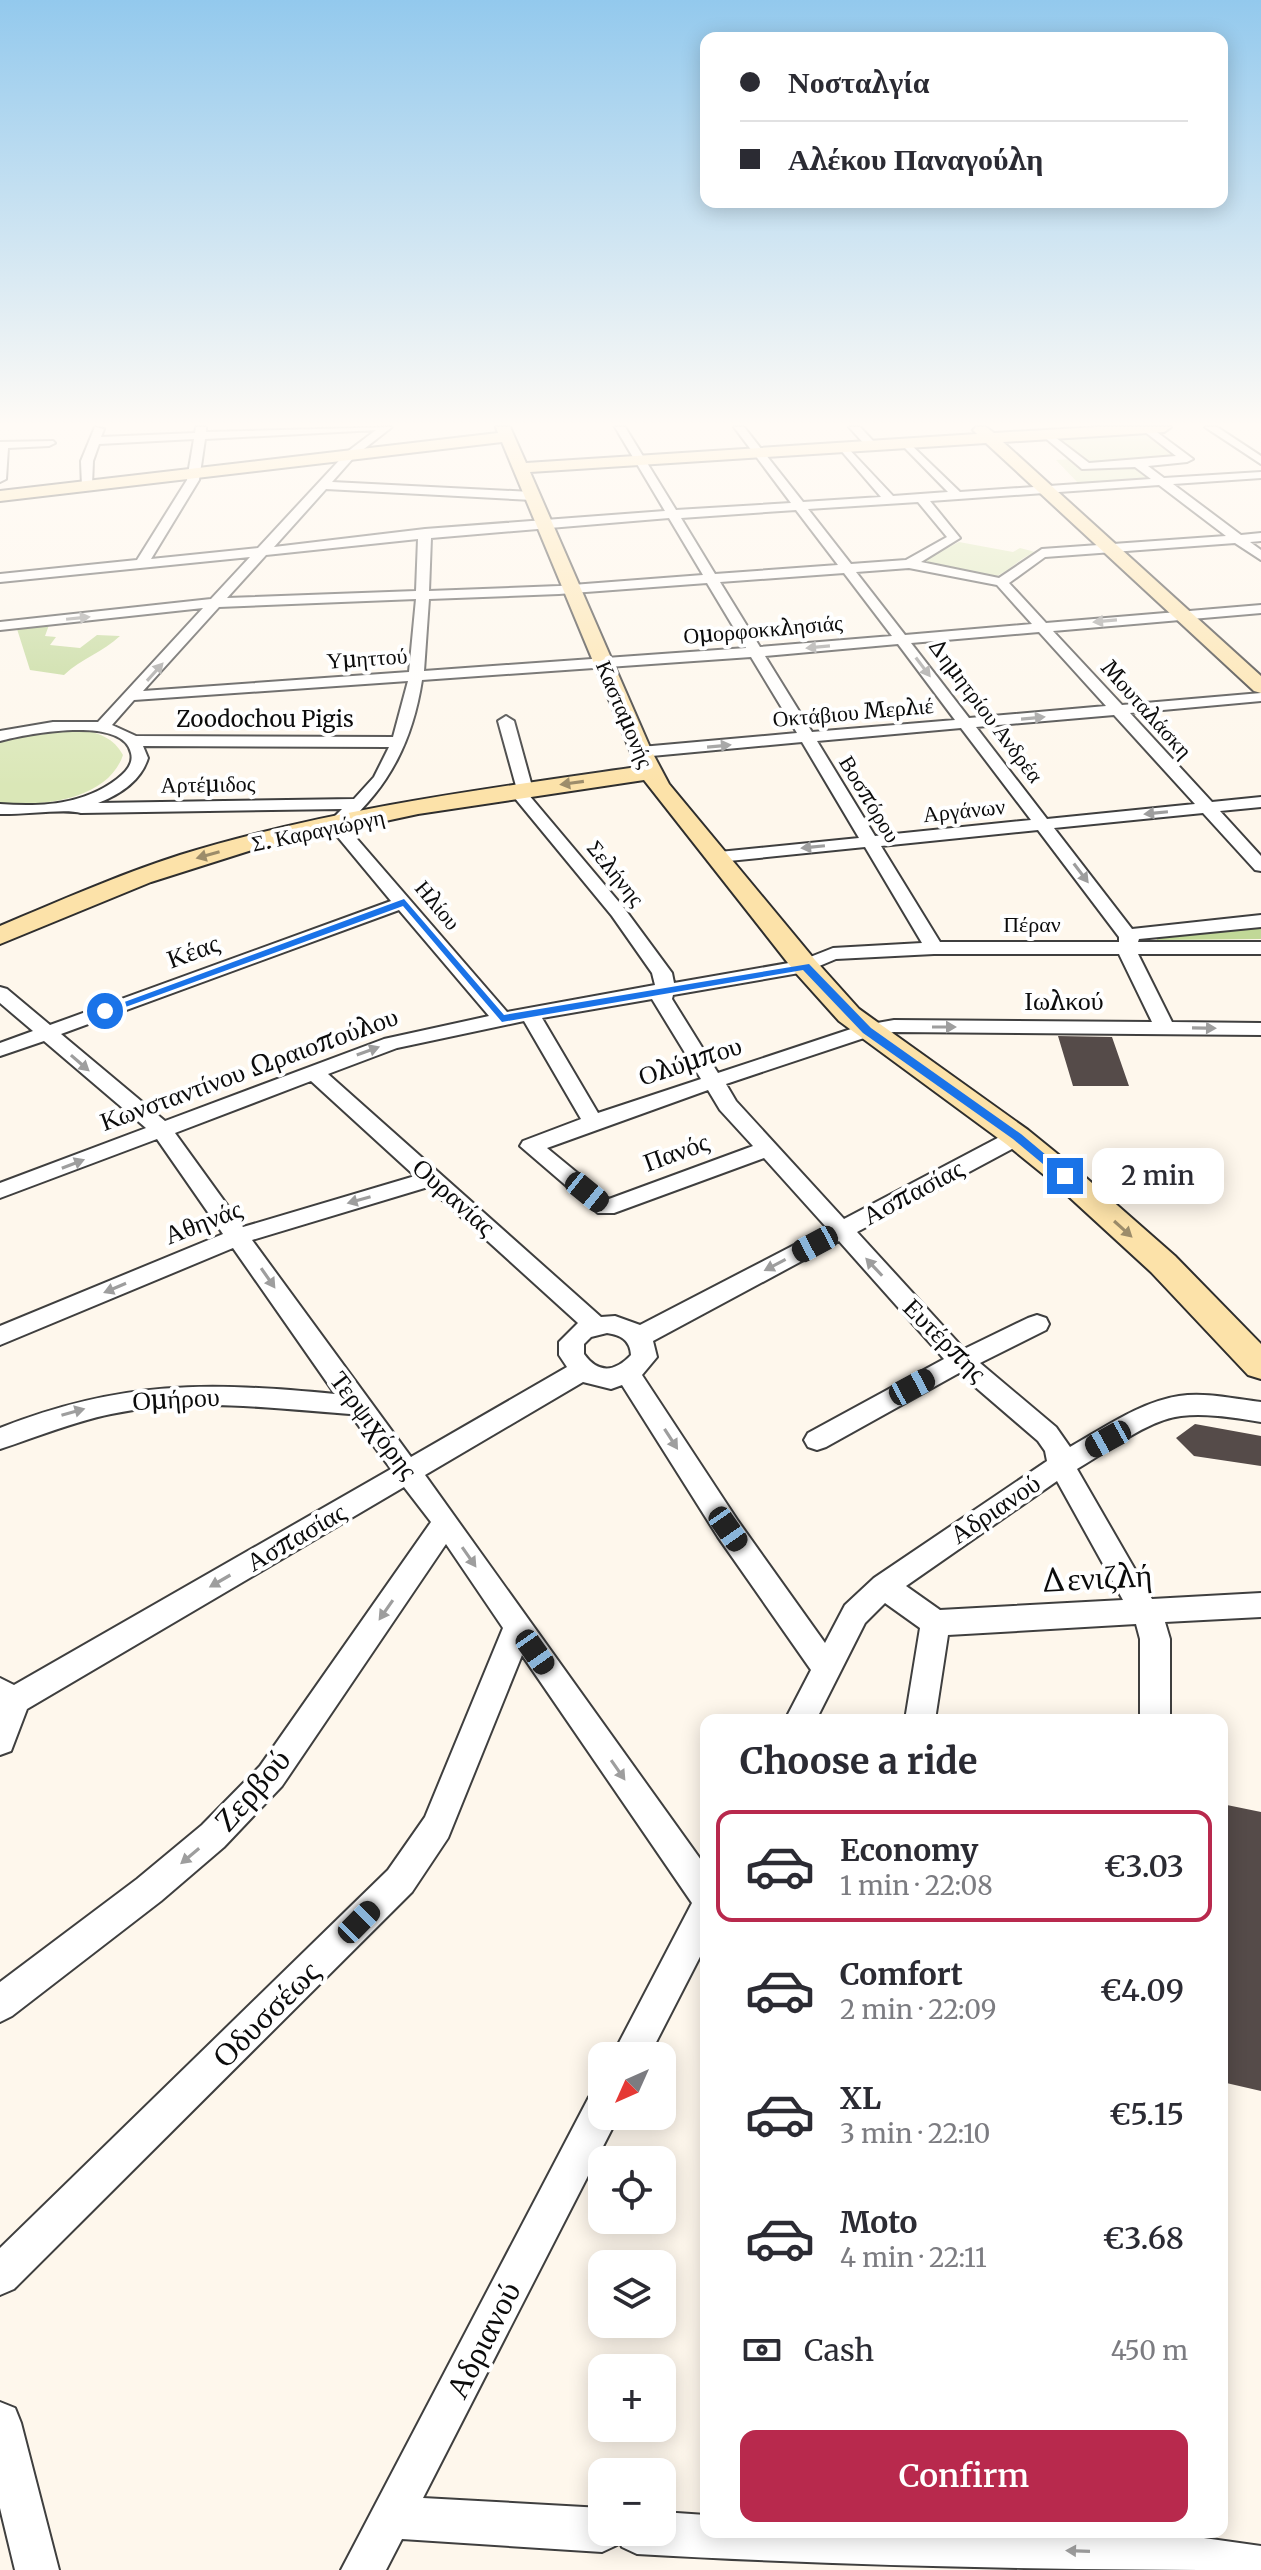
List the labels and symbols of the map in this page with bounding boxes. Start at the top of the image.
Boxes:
street label: Ομορφοκκλησιάς [682,608,844,650]
one-way arrow [65,611,90,624]
one-way arrow [1092,615,1117,628]
street label: Δημητρίου Ανδρέα [922,632,1050,789]
one-way arrow [805,640,830,653]
street label: Υμηττού [326,641,408,675]
street label: Μουταλάσκη [1095,654,1199,764]
street label: Κασταμονής [590,656,660,772]
one-way arrow [914,656,930,677]
one-way arrow [145,662,163,681]
street label: Οκτάβιου Μερλιέ [771,691,935,733]
street label: Zoodochou Pigis [176,705,354,733]
one-way arrow [1021,711,1046,724]
one-way arrow [707,739,732,752]
street label: Βοσπόρου [833,750,907,848]
street label: Αρτέμιδος [160,769,256,799]
one-way arrow [559,777,584,790]
street label: Αργάνων [922,792,1007,828]
street label: Σ. Καραγιώργη [249,802,387,858]
one-way arrow [1143,807,1168,820]
street label: Σελήνης [581,834,651,912]
one-way arrow [800,841,825,854]
one-way arrow [195,849,219,862]
one-way arrow [1072,863,1088,883]
street label: Ηλίου [409,874,467,936]
street label: Πέραν [1003,910,1061,938]
street label: Κέας [162,926,224,975]
street label: Ιωλκού [1024,984,1104,1017]
route start [87,993,123,1029]
street label: Κωνσταντίνου Ωραιοπούλου [95,999,402,1138]
one-way arrow [932,1020,957,1033]
one-way arrow [1192,1022,1217,1035]
street label: Ολύμπου [634,1028,746,1093]
one-way arrow [356,1044,380,1057]
one-way arrow [69,1054,89,1071]
street label: Πανός [638,1124,714,1179]
callout: 2 min [1093,1148,1225,1204]
street label: Ουρανίας [406,1151,503,1243]
street label: Ασπασίας [857,1151,970,1232]
one-way arrow [61,1157,85,1170]
route end [1047,1158,1083,1194]
car [561,1168,613,1216]
street label: Αθηνάς [159,1191,247,1251]
one-way arrow [346,1194,370,1207]
one-way arrow [1114,1219,1133,1237]
car [788,1222,842,1266]
one-way arrow [865,1257,883,1276]
one-way arrow [763,1258,786,1271]
one-way arrow [260,1267,275,1288]
one-way arrow [103,1281,127,1294]
street label: Ευτέρπης [896,1291,995,1389]
street label: Τερψιχόρης [323,1364,426,1486]
car [885,1365,939,1409]
street label: Ομήρου [131,1380,221,1417]
one-way arrow [61,1406,86,1418]
car [1081,1417,1135,1461]
one-way arrow [663,1429,678,1450]
street label: Αδριανού [943,1466,1046,1551]
street label: Ασπασίας [240,1495,352,1578]
car [704,1502,752,1556]
one-way arrow [461,1546,476,1567]
street label: Δενιζλή [1039,1555,1153,1601]
one-way arrow [209,1574,231,1588]
one-way arrow [379,1599,394,1620]
car [511,1625,559,1679]
street label: Ζερβού [205,1740,299,1840]
one-way arrow [610,1759,625,1780]
one-way arrow [180,1847,200,1864]
car [334,1897,384,1947]
street label: Οδυσσέως [204,1952,328,2076]
north arrow [588,2042,676,2130]
street label: Αδριανού [437,2275,529,2405]
one-way arrow [1065,2544,1090,2557]

